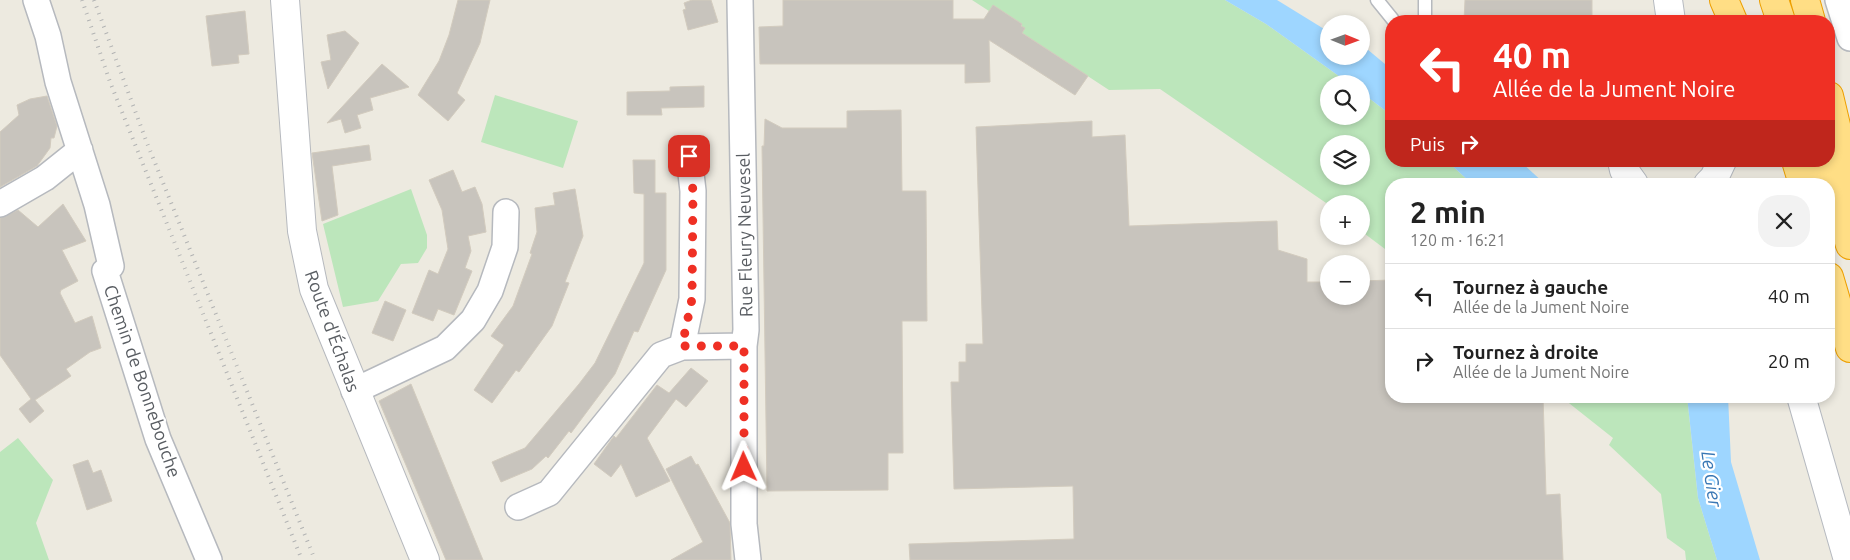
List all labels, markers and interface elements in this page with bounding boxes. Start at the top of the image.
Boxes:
north arrow [1320,15,1370,65]
map controls [1320,15,1370,305]
icon: left [1410,35,1475,100]
text: 40 m [1493,35,1571,75]
button: search [1320,75,1370,125]
text: Allée de la Jument Noire [1493,76,1736,101]
icon: right [1455,130,1483,158]
text: Puis [1410,133,1445,155]
pin [668,135,710,177]
button: layers [1320,135,1370,185]
icon: arrive [675,142,703,170]
street label: Rue Fleury Neuvesel [733,152,755,317]
button: + [1320,195,1370,245]
text: 2 min [1410,195,1486,229]
button: close [1758,195,1810,247]
text: 120 m · 16:21 [1410,231,1506,249]
button: − [1320,255,1370,305]
street label: Route d'Échalas [302,267,365,395]
text: Tournez à gauche [1453,276,1608,298]
street label: Chemin de Bonnebouche [101,282,185,480]
icon: left [1410,282,1438,310]
text: 40 m [1768,285,1810,307]
text: Allée de la Jument Noire [1453,298,1629,316]
text: Tournez à droite [1453,341,1599,363]
icon: right [1410,347,1438,375]
text: 20 m [1768,350,1810,372]
text: Allée de la Jument Noire [1453,363,1629,381]
position arrow [717,440,769,492]
water label: Le Gier [1697,449,1727,509]

